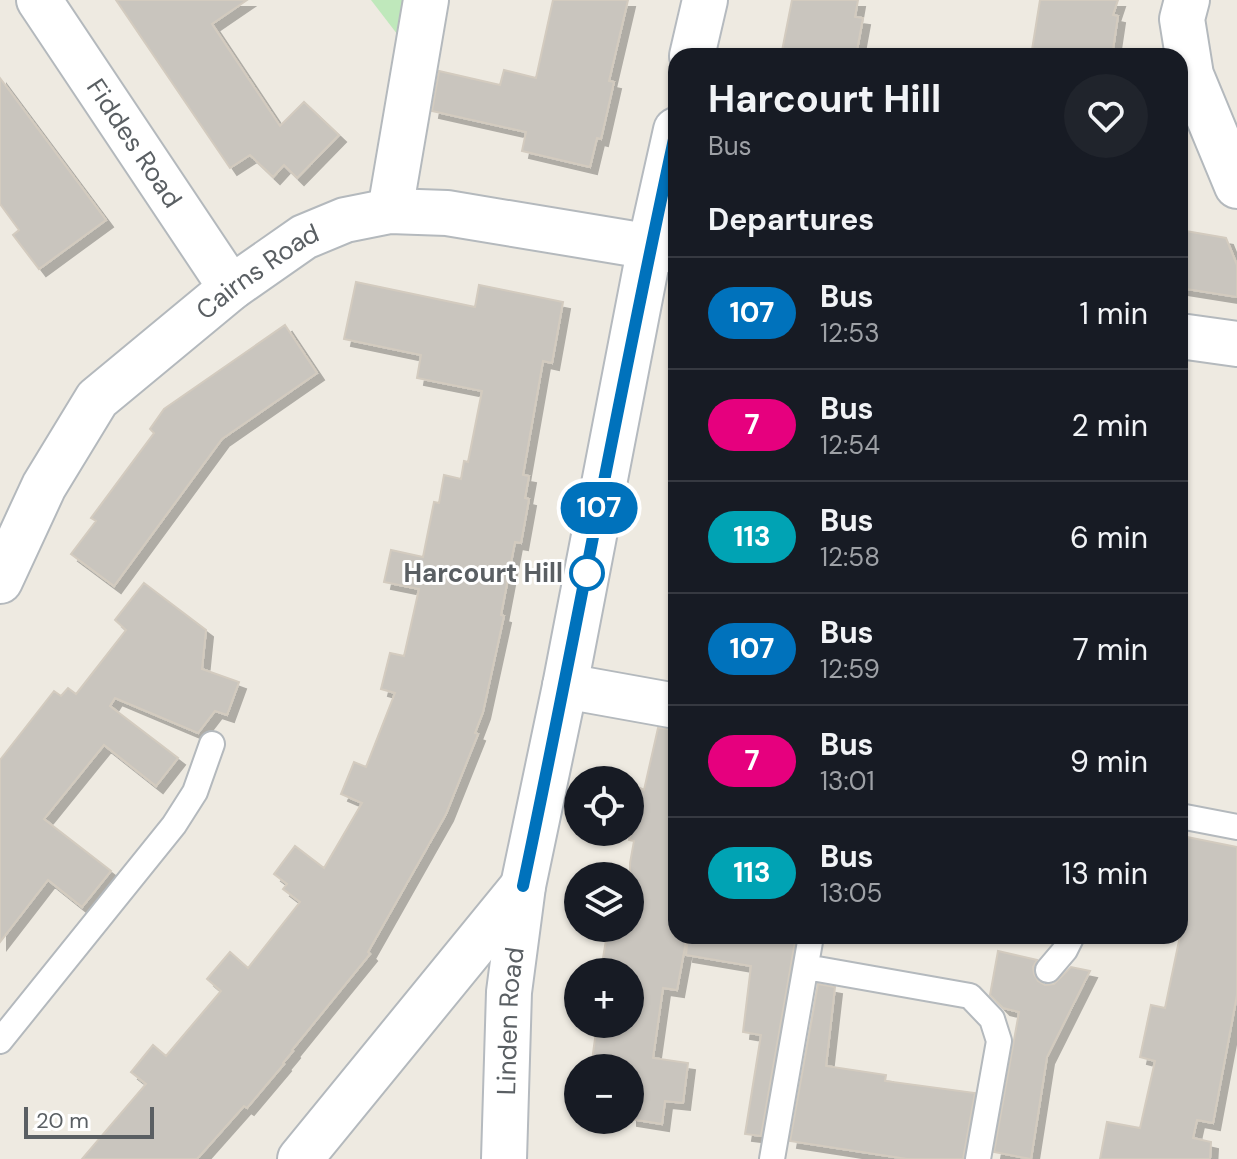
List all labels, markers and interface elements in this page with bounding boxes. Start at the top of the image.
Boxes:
street label: Fiddes Road [79,72,190,214]
text: Harcourt Hill [708,74,941,124]
button: heart [1064,74,1148,158]
text: Bus [708,129,752,163]
text: Departures [708,200,874,239]
street label: Cairns Road [189,216,324,327]
text: Bus [820,277,874,316]
text: 107 [730,294,774,331]
text: 1 min [1080,294,1148,333]
text: 12:53 [820,316,880,350]
text: Bus [820,389,874,428]
text: 7 [744,406,760,443]
text: 2 min [1072,406,1148,445]
text: 12:54 [820,428,880,462]
line badge: 107 [553,482,645,534]
text: 107 [577,489,621,526]
text: Bus [820,501,874,540]
text: 113 [733,518,771,555]
text: 6 min [1070,518,1148,557]
text: 12:58 [820,540,880,574]
place label: Harcourt Hill [404,556,563,590]
marker: Harcourt Hill [570,556,604,590]
text: Bus [820,613,874,652]
text: 107 [730,630,774,667]
text: 7 min [1073,630,1148,669]
text: 12:59 [820,652,880,686]
text: Bus [820,725,874,764]
text: 7 [744,742,760,779]
text: 9 min [1070,742,1148,781]
text: 13:01 [820,764,875,798]
map controls [564,766,644,1134]
button: locate [564,766,644,846]
text: Bus [820,837,874,876]
text: 113 [733,854,771,891]
text: 13 min [1062,854,1148,893]
button: layers [564,862,644,942]
text: 13:05 [820,876,882,910]
street label: Linden Road [489,945,532,1096]
button: + [564,958,644,1038]
button: − [564,1054,644,1134]
scale bar [24,1103,154,1139]
text: 20 m [36,1106,89,1135]

